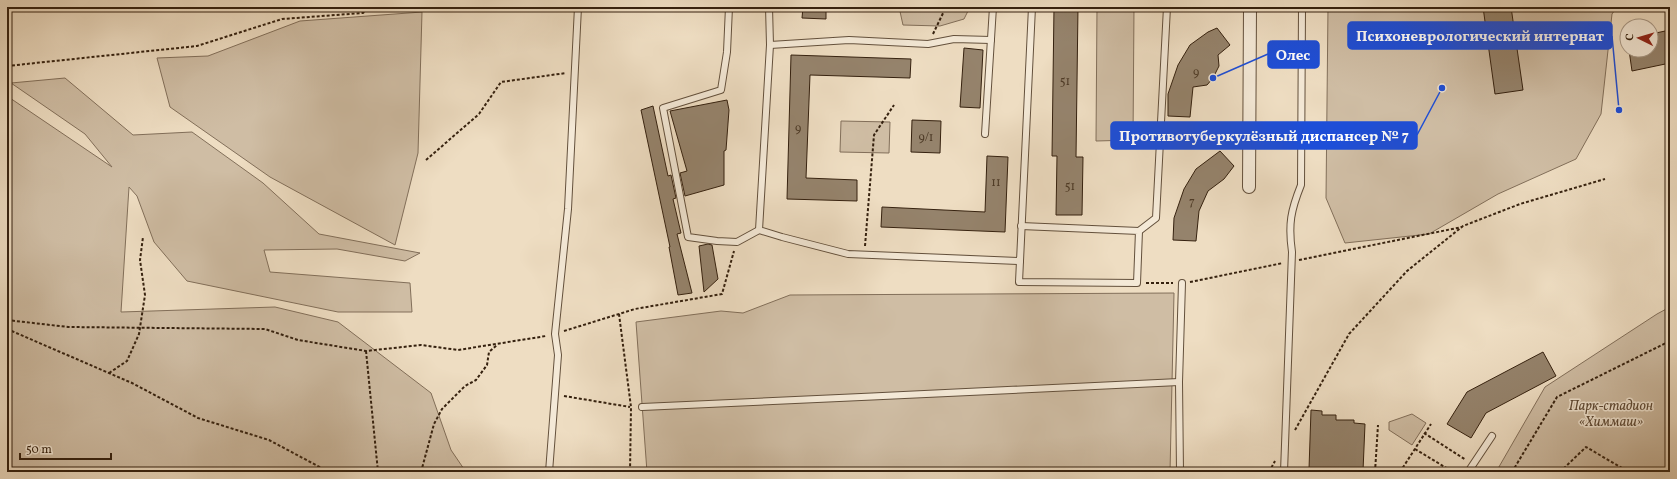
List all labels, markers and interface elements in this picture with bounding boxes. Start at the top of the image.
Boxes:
north arrow [1619,18,1659,58]
callout: Психоневрологический интернат [1348,22,1612,49]
text: Психоневрологический интернат [1356,27,1605,48]
text: С [1623,33,1638,41]
callout: Олес [1268,41,1319,68]
text: Олес [1276,46,1310,67]
house number: 9 [1193,65,1199,81]
house number: 51 [1060,74,1070,90]
house number: 9 [795,121,801,137]
callout: Противотуберкулёзный диспансер № 7 [1111,122,1417,149]
text: Противотуберкулёзный диспансер № 7 [1119,127,1409,148]
house number: 9/1 [919,130,933,146]
house number: 11 [991,175,1001,191]
house number: 51 [1065,179,1075,195]
house number: 7 [1189,194,1195,210]
park label: Парк-стадион «Химмаш» [1569,397,1653,432]
scale bar [20,435,111,461]
text: 50 m [26,442,52,458]

